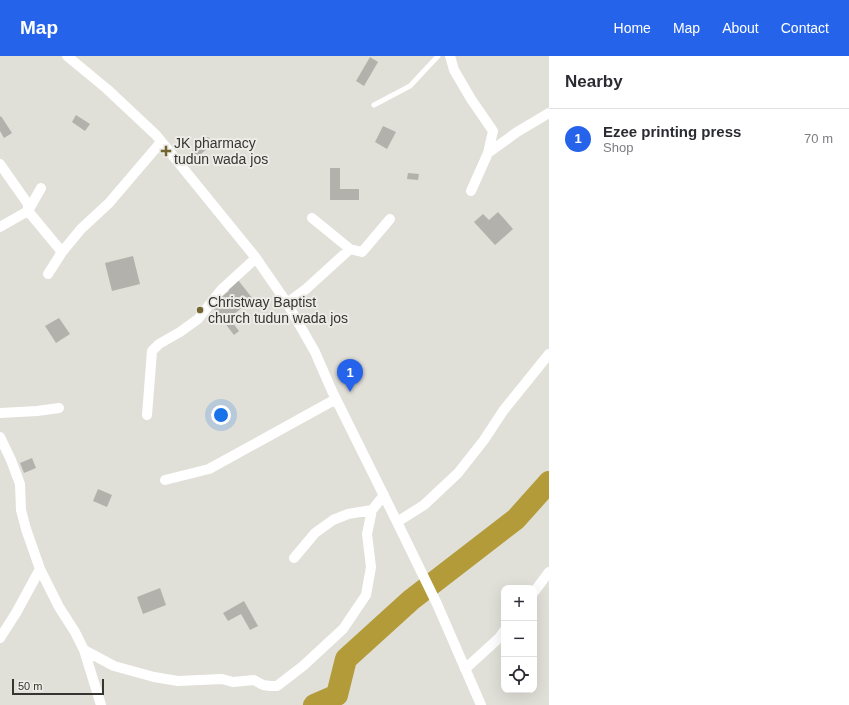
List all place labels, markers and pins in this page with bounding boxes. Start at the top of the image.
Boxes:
place label: JK pharmacy tudun wada jos [174,135,268,167]
marker: JK pharmacy tudun wada jos [161,146,171,156]
place label: Christway Baptist church tudun wada jos [208,294,348,326]
marker: Christway Baptist church tudun wada jos [195,305,205,315]
pin: 1 [337,359,363,392]

